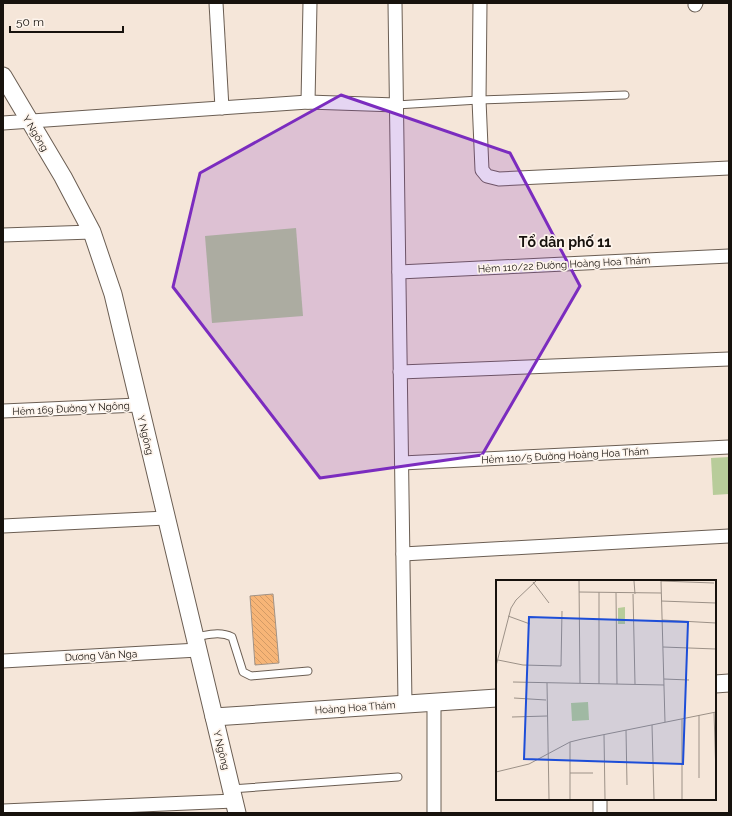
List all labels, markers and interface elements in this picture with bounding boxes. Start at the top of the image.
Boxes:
scale bar [10,8,123,34]
text: 50 m [16,15,44,29]
street label: Y Ngông [20,113,51,153]
district label: Tổ dân phố 11 [519,234,611,250]
street label: Hẻm 110/22 Đường Hoàng Hoa Thám [477,254,651,275]
street label: Hẻm 169 Đường Y Ngông [12,400,130,417]
street label: Y Ngông [135,414,156,456]
street label: Hẻm 110/5 Đường Hoàng Hoa Thám [481,446,649,465]
inset map [496,580,716,800]
street label: Dương Vân Nga [64,648,138,663]
street label: Hoàng Hoa Thám [314,699,396,716]
street label: Y Ngông [211,729,232,771]

